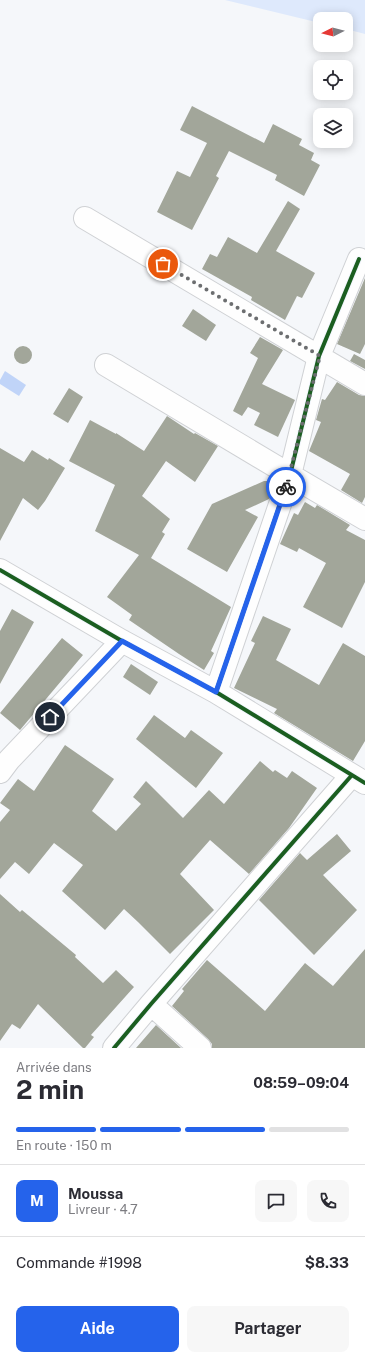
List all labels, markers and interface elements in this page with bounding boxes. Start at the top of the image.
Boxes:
north arrow [313,12,353,52]
map controls [313,12,353,148]
button: locate [313,60,353,100]
button: layers [313,108,353,148]
pin [146,247,180,281]
icon: bag [152,253,174,275]
courier [266,467,306,507]
icon: bike [275,476,297,498]
pin [33,700,67,734]
icon: home [39,706,61,728]
text: Arrivée dans [16,1060,92,1075]
text: 2 min [16,1074,84,1105]
text: 08:59–09:04 [253,1074,349,1091]
text: En route · 150 m [16,1138,112,1153]
button: chat [255,1180,297,1222]
button: phone [307,1180,349,1222]
text: Moussa [68,1185,123,1202]
text: M [30,1192,44,1209]
text: Livreur · 4.7 [68,1202,138,1217]
text: Commande #1998 [16,1254,142,1271]
text: $8.33 [305,1254,349,1271]
button: Aide [16,1306,179,1352]
button: Partager [187,1306,349,1352]

